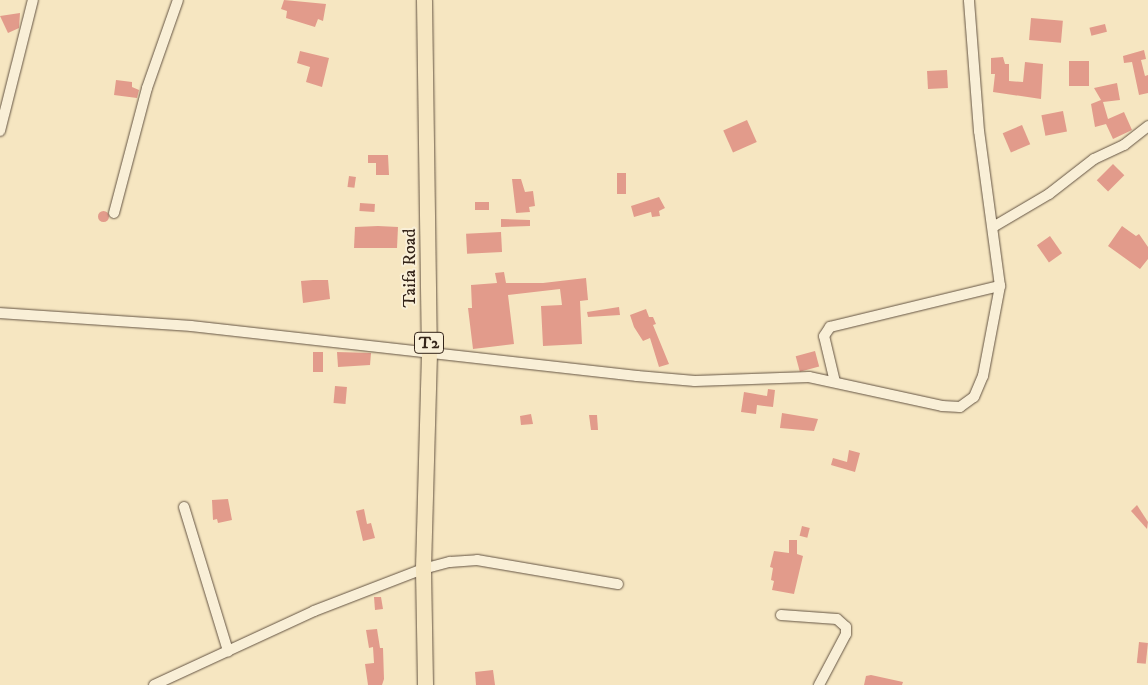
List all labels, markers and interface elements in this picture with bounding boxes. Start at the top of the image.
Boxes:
street label: Taifa Road [399,229,421,307]
road number: T2 [414,329,444,356]

